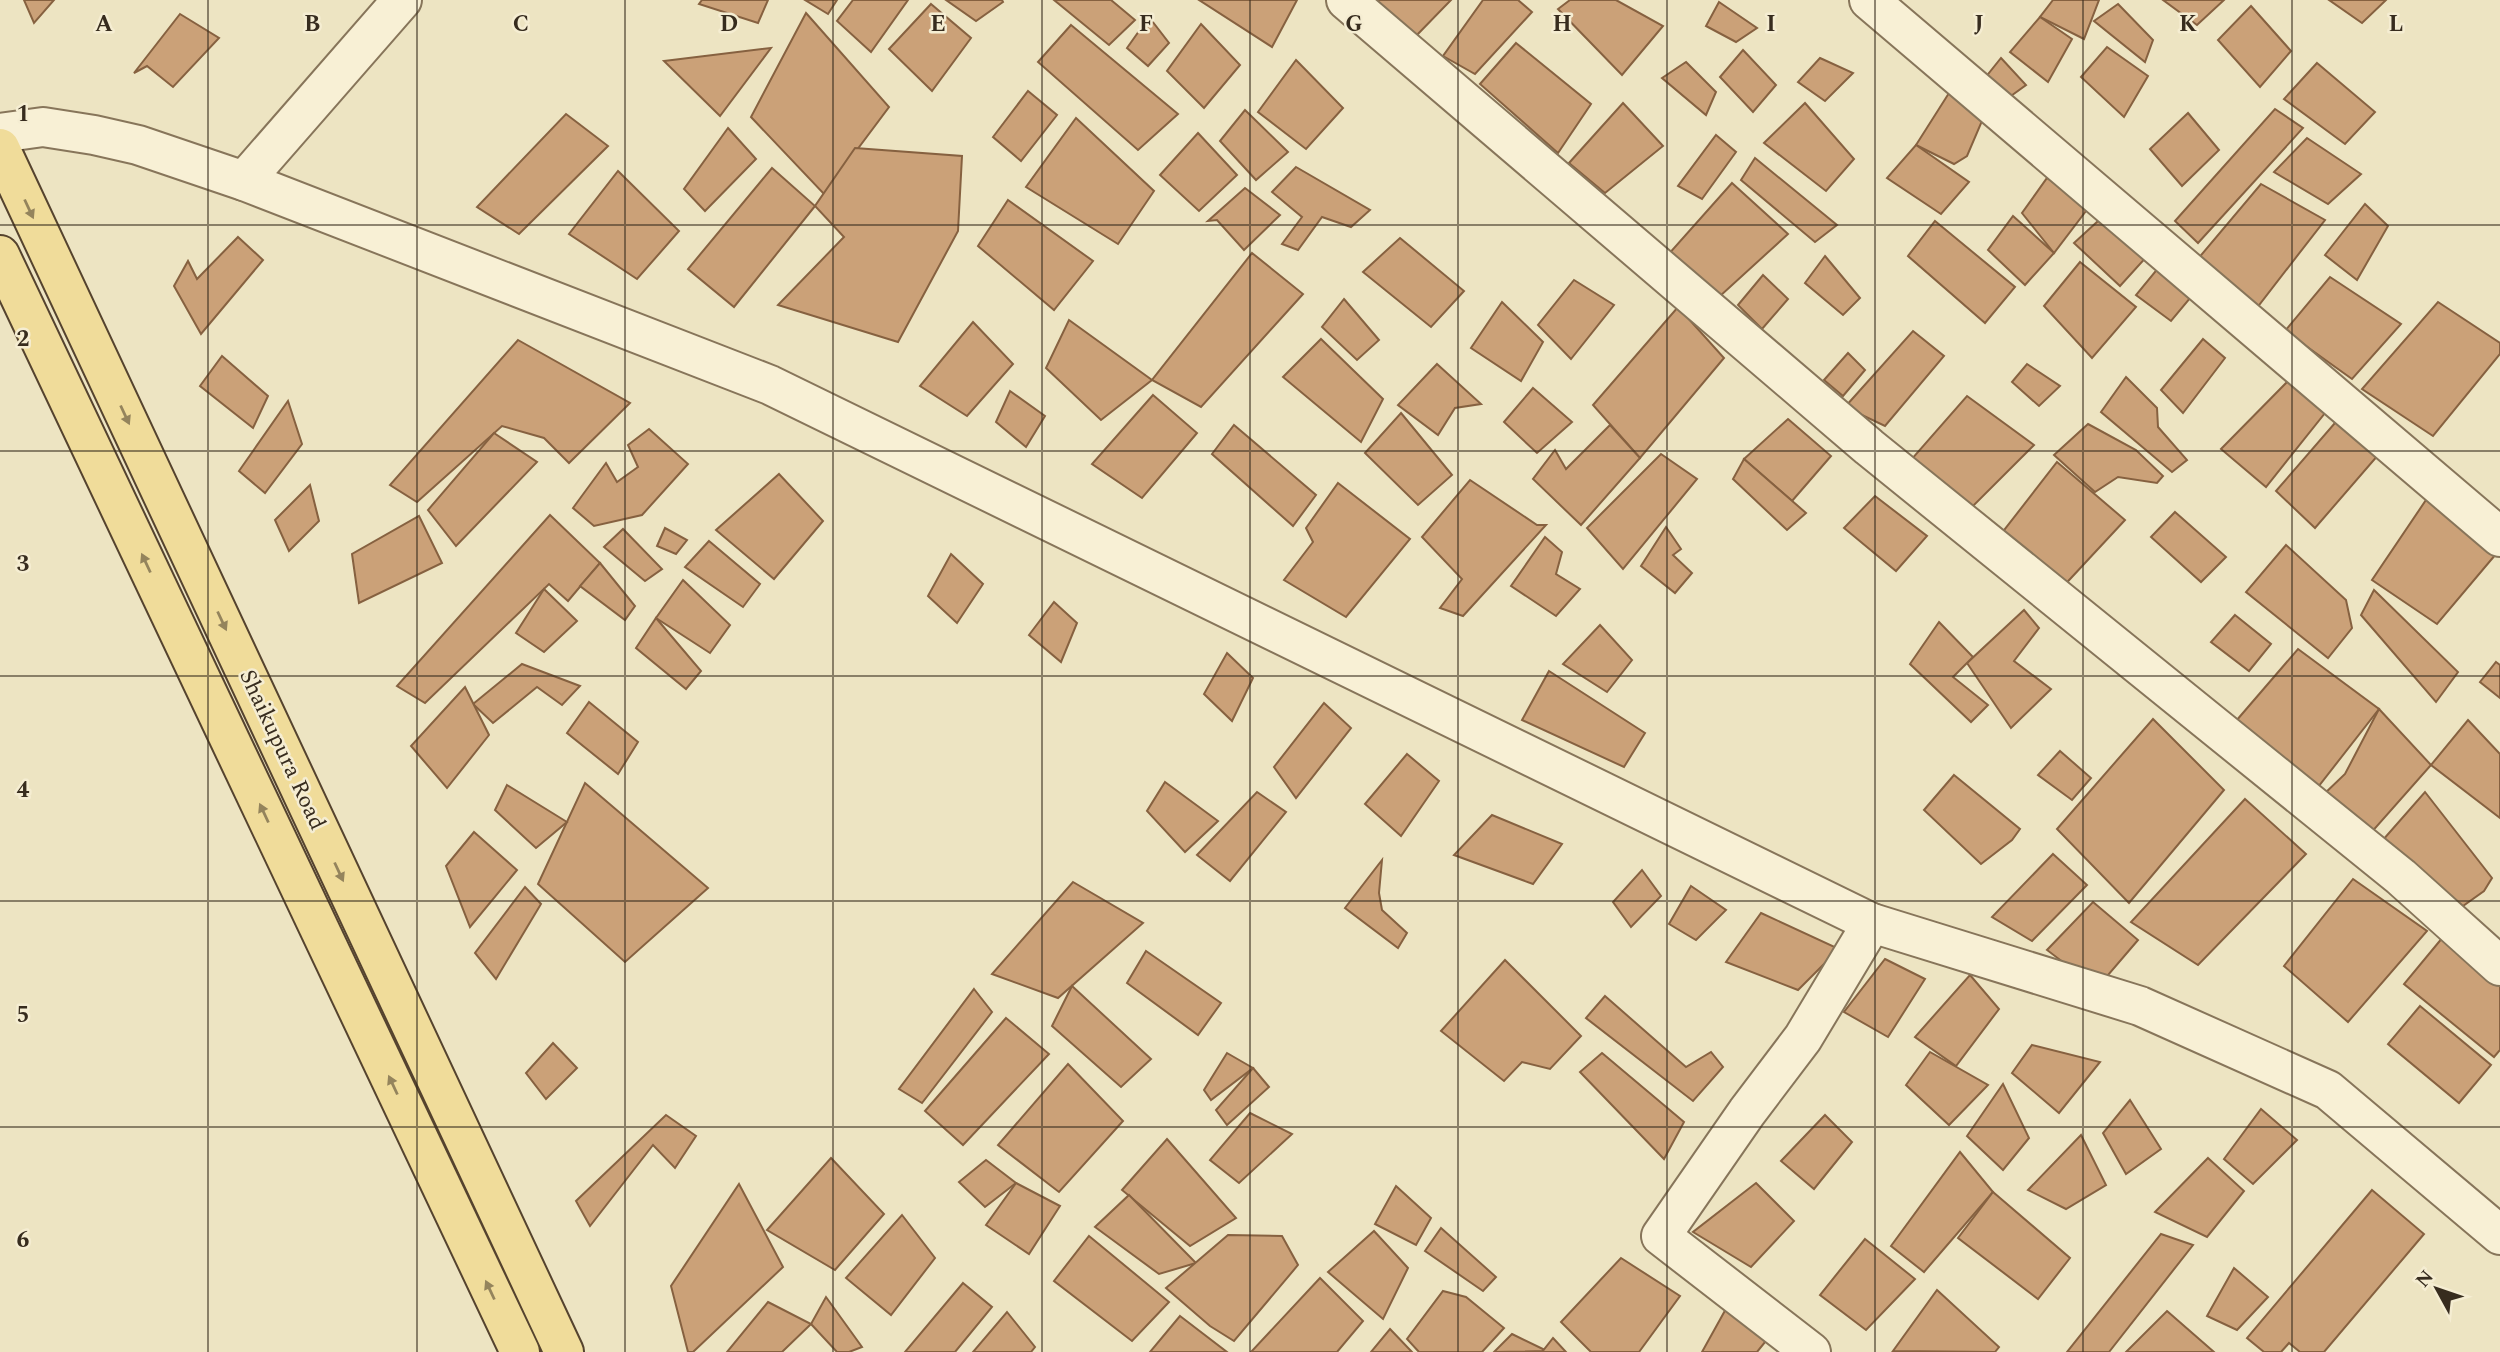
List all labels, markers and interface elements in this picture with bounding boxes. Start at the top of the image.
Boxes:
text: A [95,7,113,42]
text: B [304,7,320,42]
text: C [513,7,529,42]
text: D [720,7,738,42]
text: E [930,7,946,42]
text: F [1139,7,1153,42]
text: G [1345,7,1363,42]
text: H [1552,7,1572,42]
text: I [1766,7,1776,42]
text: J [1974,7,1984,42]
text: K [2179,7,2197,42]
text: L [2389,7,2403,42]
text: 1 [17,97,29,132]
one-way arrow [23,199,35,219]
text: 2 [17,322,30,357]
one-way arrow [120,405,131,425]
text: 3 [17,547,30,582]
one-way arrow [140,553,152,573]
one-way arrow [217,611,228,632]
street label: Shaikupura Road [229,664,335,836]
text: 4 [17,773,30,808]
one-way arrow [258,803,270,823]
one-way arrow [333,862,345,882]
text: 5 [17,998,29,1033]
one-way arrow [387,1075,399,1095]
text: 6 [17,1223,30,1258]
north arrow [2402,1254,2472,1324]
text: N [2409,1264,2441,1294]
one-way arrow [485,1280,496,1300]

